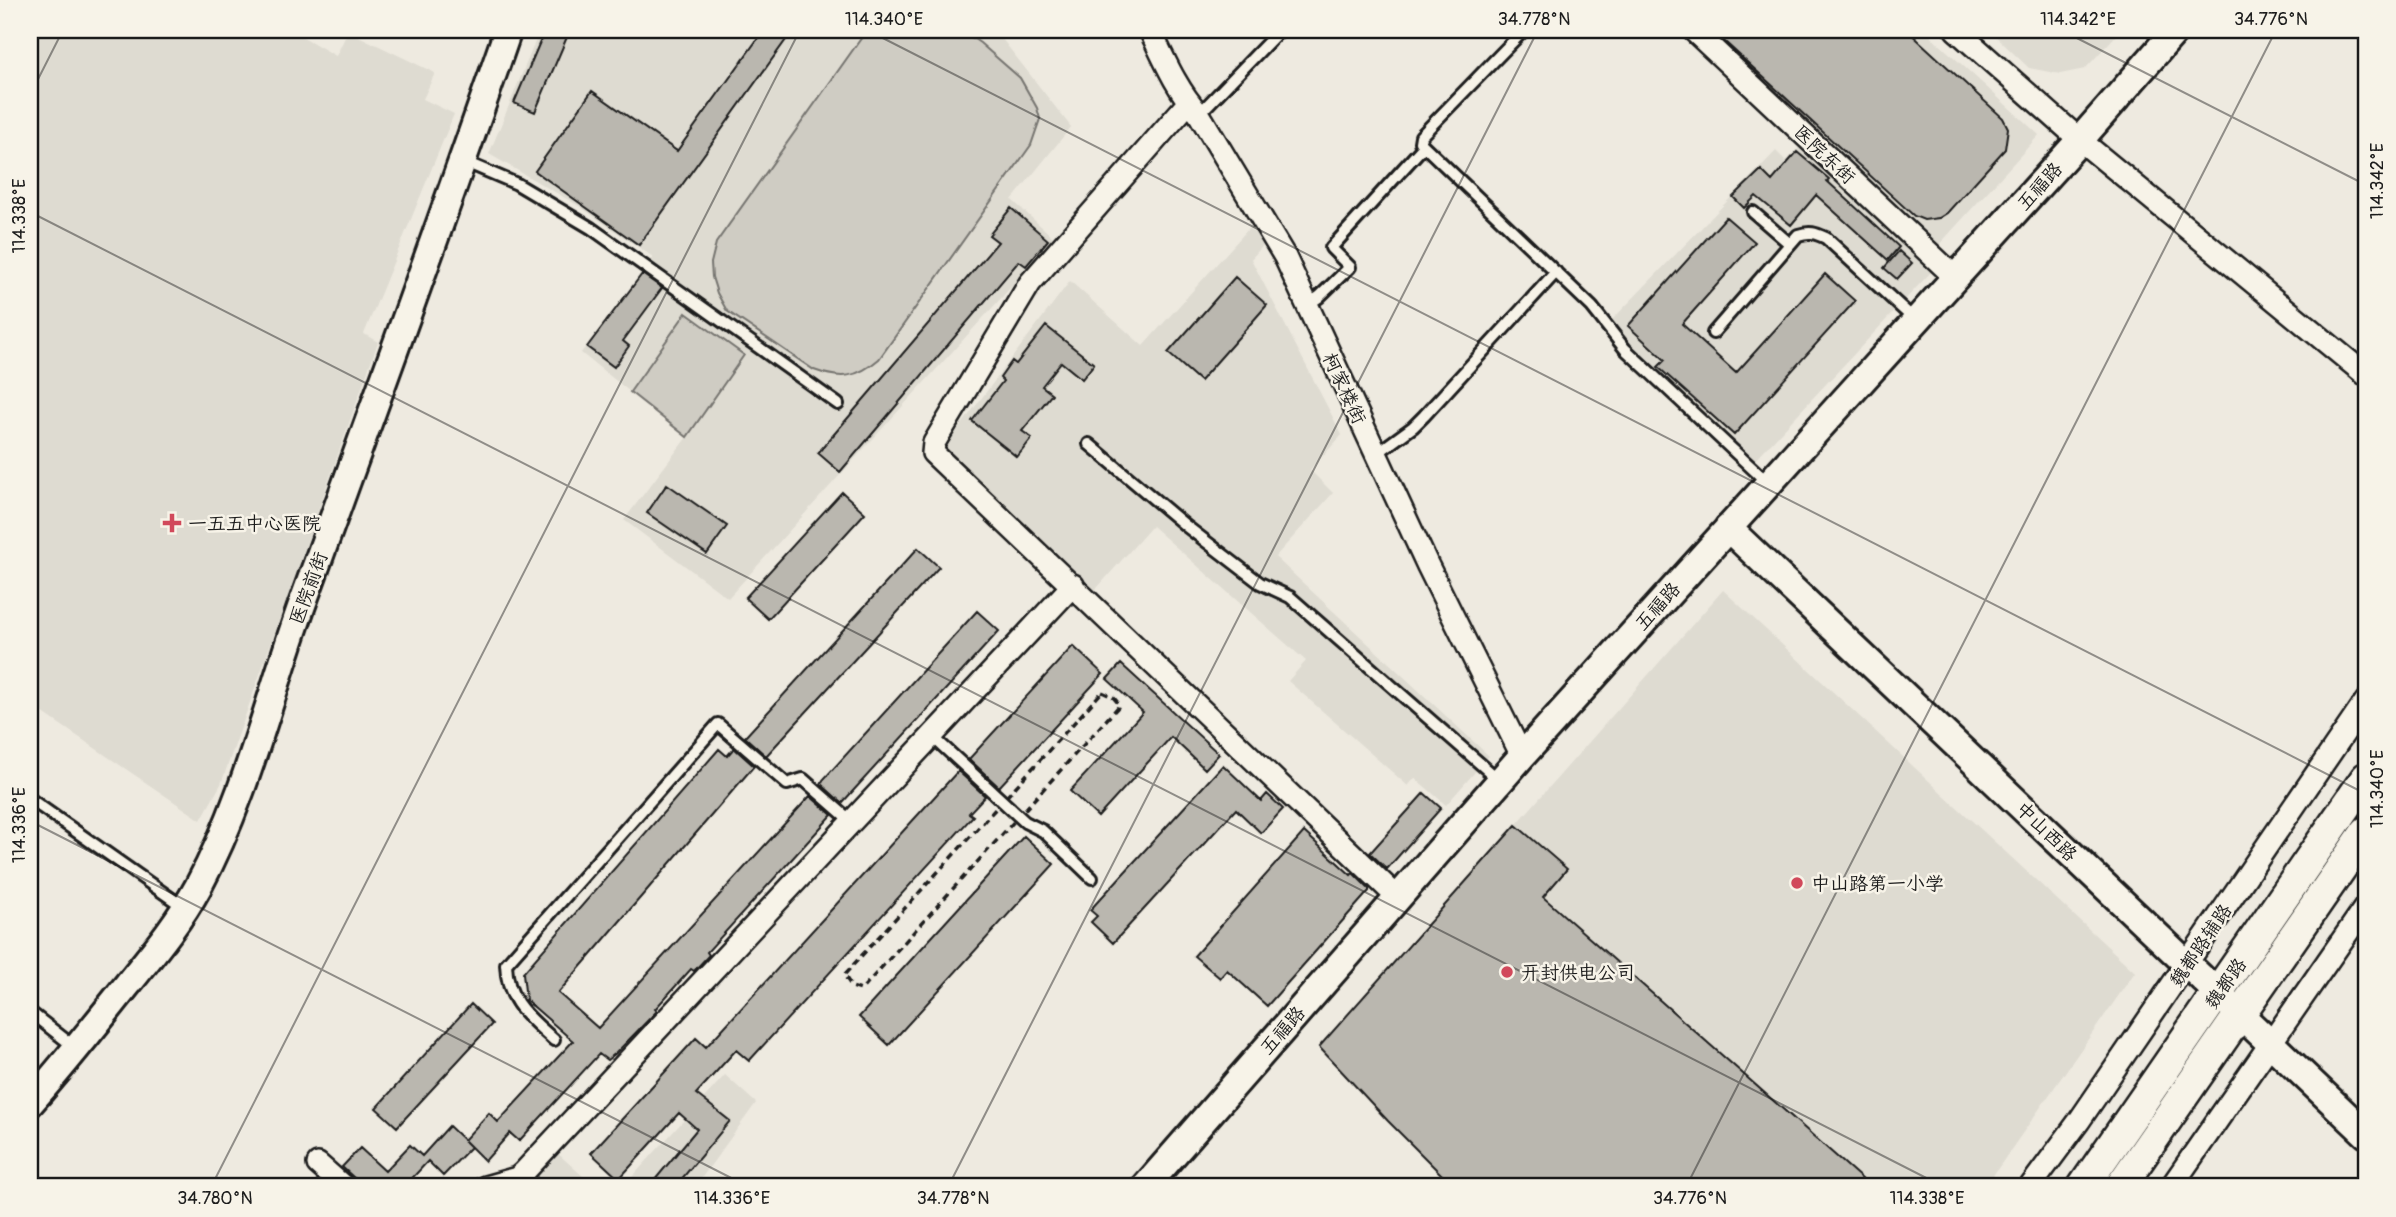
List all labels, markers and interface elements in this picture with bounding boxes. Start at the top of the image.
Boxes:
text: 114.340°E [845,8,923,31]
text: 34.778°N [1498,8,1570,31]
text: 114.342°E [2040,8,2116,31]
text: 34.776°N [2234,8,2308,31]
street label: 医院东街 [1788,120,1860,189]
text: 114.342°E [2366,143,2389,219]
street label: 五福路 [2012,157,2068,216]
text: 114.338°E [8,179,31,253]
street label: 柯家楼街 [1317,349,1371,428]
place label: 一五五中心医院 [188,512,321,536]
marker: 一五五中心医院 [162,513,182,533]
street label: 医院前街 [285,549,333,628]
street label: 五福路 [1630,577,1686,636]
text: 114.340°E [2366,750,2389,828]
text: 114.336°E [8,787,31,863]
street label: 中山西路 [2011,797,2082,867]
place label: 中山路第一小学 [1811,872,1944,896]
marker: 中山路第一小学 [1789,875,1805,891]
street label: 魏都路辅路 [2164,899,2236,991]
street label: 魏都路 [2199,953,2251,1013]
place label: 开封供电公司 [1521,961,1635,985]
marker: 开封供电公司 [1499,964,1515,980]
street label: 五福路 [1255,1001,1311,1060]
text: 34.780°N [177,1187,253,1210]
text: 114.336°E [694,1187,770,1210]
text: 34.778°N [917,1187,989,1210]
text: 34.776°N [1653,1187,1727,1210]
text: 114.338°E [1890,1187,1964,1210]

